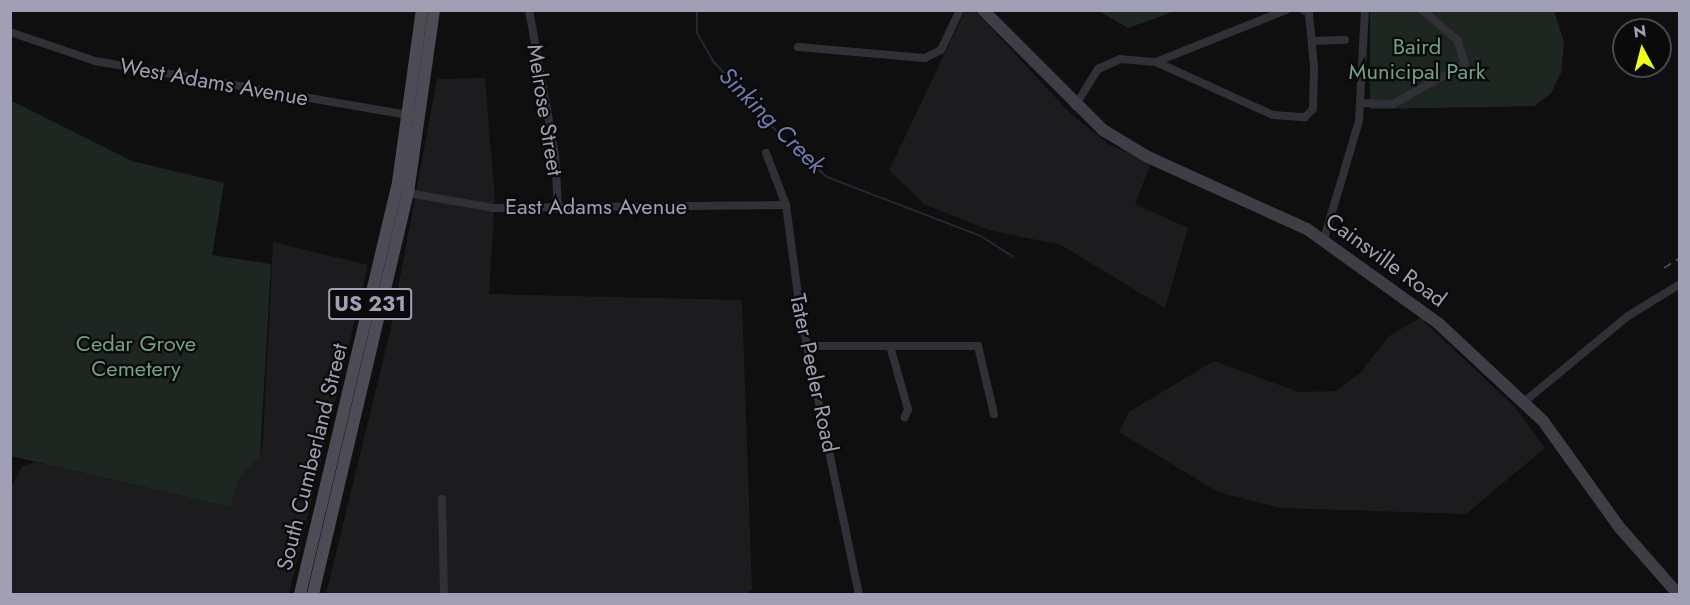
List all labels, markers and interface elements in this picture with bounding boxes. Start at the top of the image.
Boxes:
north arrow [1612,18,1672,78]
text: N [1632,19,1648,44]
park label: Baird Municipal Park [1349,33,1485,84]
street label: Melrose Street [522,42,568,178]
street label: West Adams Avenue [118,52,310,112]
water label: Sinking Creek [713,61,831,179]
street label: East Adams Avenue [505,194,687,220]
street label: Cainsville Road [1321,207,1451,313]
road number: US 231 [328,286,412,322]
street label: Tater Peeler Road [784,291,844,455]
park label: Cedar Grove Cemetery [76,330,196,382]
street label: South Cumberland Street [271,341,353,573]

